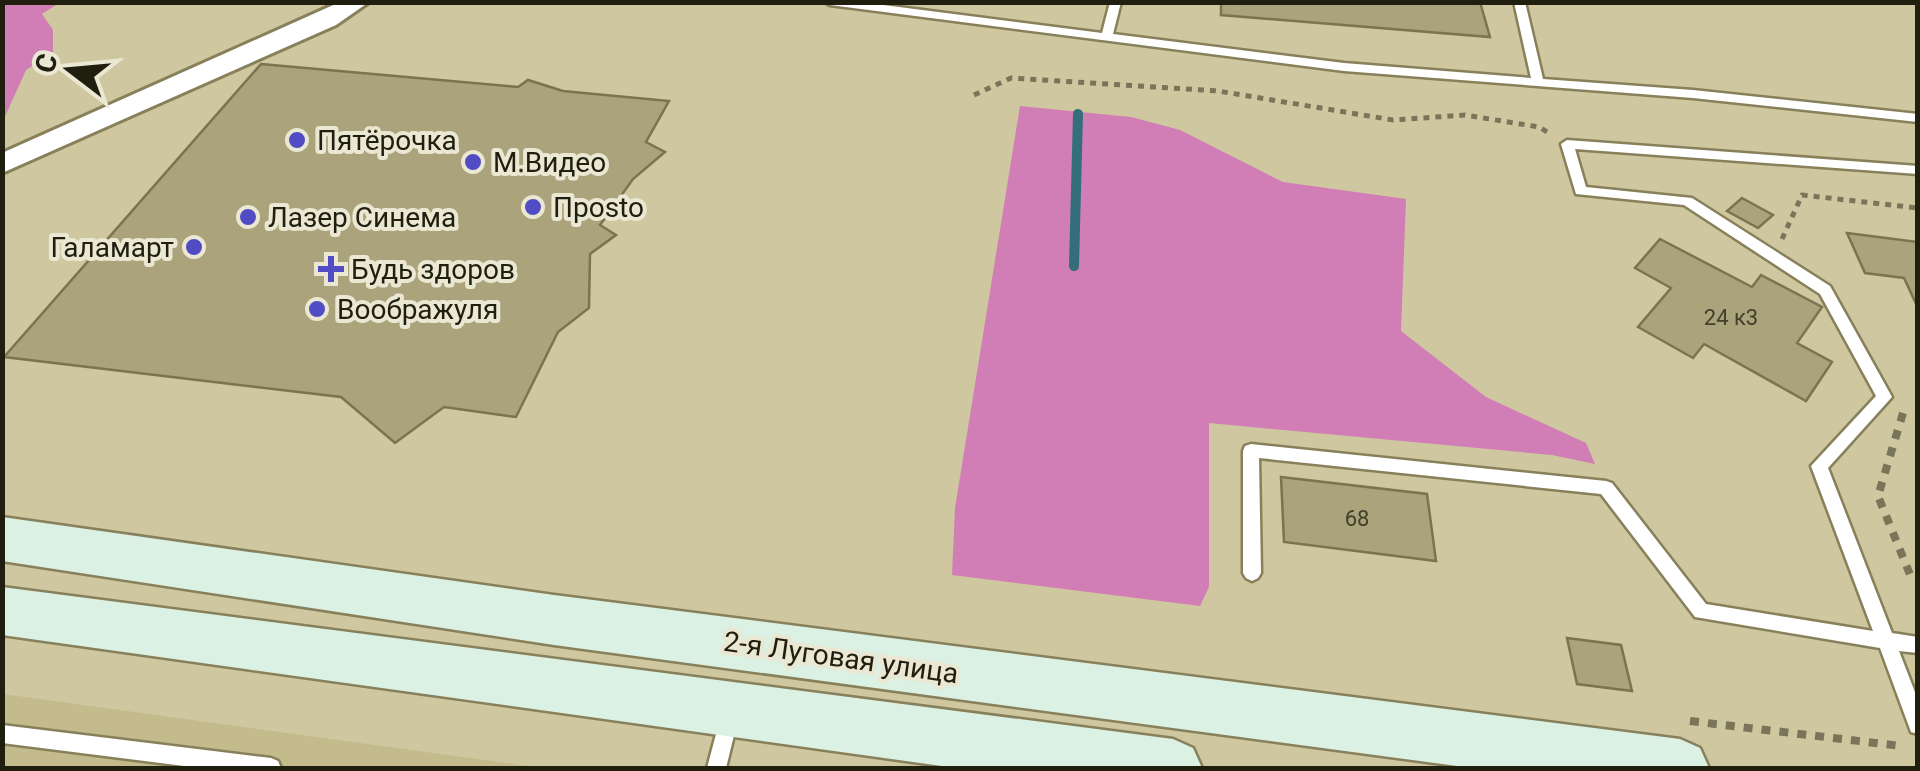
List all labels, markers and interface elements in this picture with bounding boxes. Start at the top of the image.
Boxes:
north arrow [20,20,120,120]
text: С [28,50,65,77]
place label: Пятёрочка [317,124,457,157]
marker: Пятёрочка [286,129,308,151]
place label: М.Видео [493,146,606,179]
marker: М.Видео [462,151,484,173]
place label: Проsto [553,191,644,224]
marker: Проsto [522,196,544,218]
place label: Лазер Синема [268,201,456,234]
marker: Лазер Синема [237,206,259,228]
place label: Галамарт [51,231,174,264]
marker: Галамарт [183,236,205,258]
place label: Будь здоров [351,253,515,286]
marker: Будь здоров [320,258,342,280]
place label: Воображуля [337,293,498,326]
marker: Воображуля [306,298,328,320]
house number: 24 к3 [1704,305,1758,330]
house number: 68 [1345,506,1369,531]
street label: 2-я Луговая улица [721,625,960,690]

